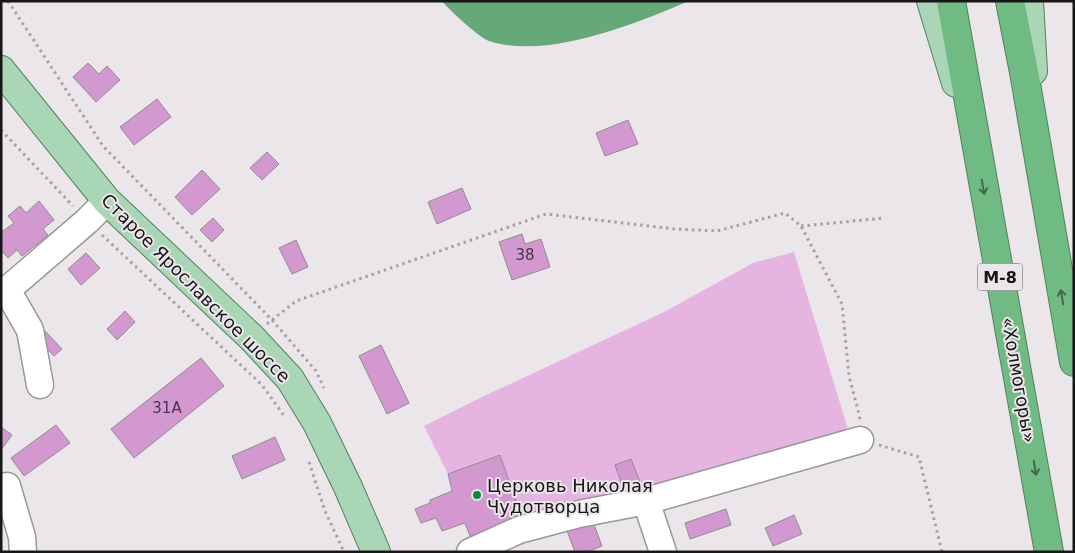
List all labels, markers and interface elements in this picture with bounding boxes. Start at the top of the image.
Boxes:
one-way arrow [979,179,989,195]
street label: Старое Ярославское шоссе [97,189,295,387]
house number: 38 [515,246,535,264]
road number: М-8 [978,264,1022,290]
one-way arrow [1057,290,1067,306]
street label: «Холмогоры» [998,315,1040,445]
house number: 31А [152,399,182,417]
one-way arrow [1030,459,1040,475]
place label: Церковь Николая Чудотворца [487,475,653,517]
marker: Церковь Николая Чудотворца [471,489,483,501]

